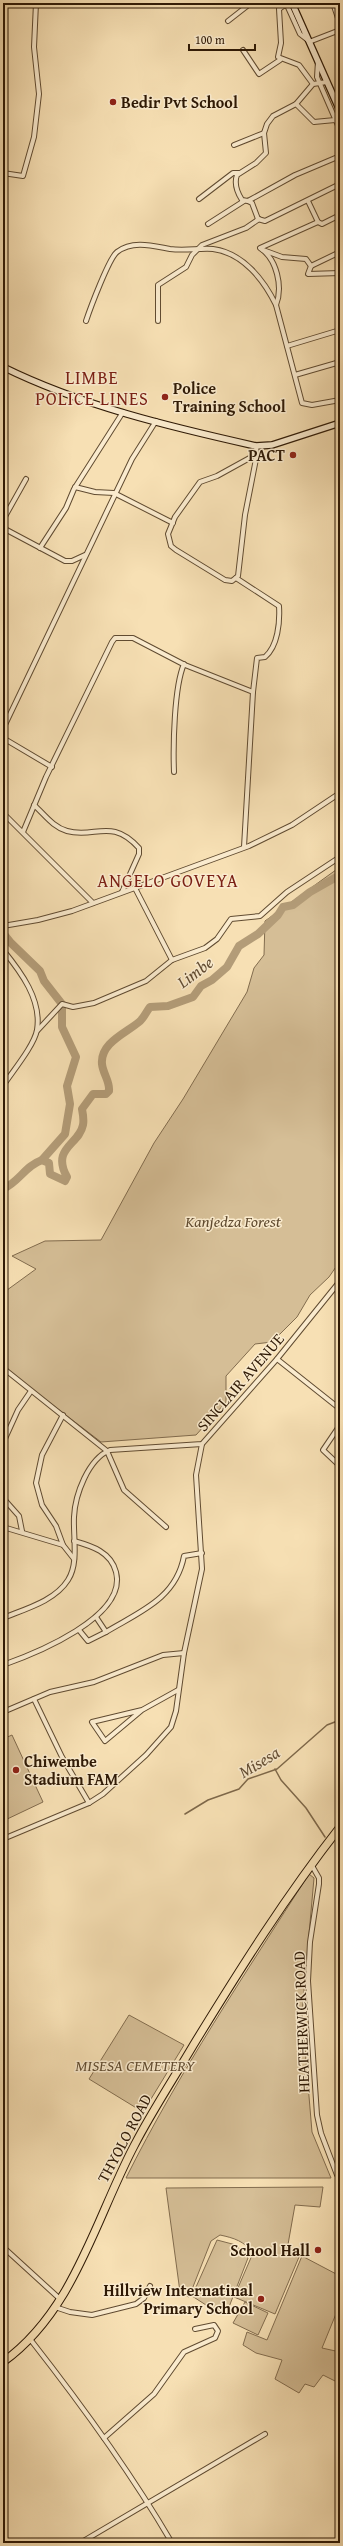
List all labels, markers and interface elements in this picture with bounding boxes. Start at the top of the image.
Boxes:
scale bar [189,26,255,52]
text: 100 m [195,31,225,48]
place label: Bedir Pvt School [121,90,238,114]
marker: Bedir Pvt School [108,97,118,107]
district label: LIMBE POLICE LINES [35,364,149,412]
place label: Police Training School [173,376,286,418]
marker: Police Training School [160,392,170,402]
place label: PACT [248,443,286,467]
marker: PACT [288,450,298,460]
district label: ANGELO GOVEYA [97,867,239,894]
water label: Limbe [171,950,218,994]
park label: Kanjedza Forest [184,1209,282,1233]
street label: SINCLAIR AVENUE [191,1328,289,1436]
water label: Misesa [233,1739,284,1784]
place label: Chiwembe Stadium FAM [24,1749,119,1791]
marker: Chiwembe Stadium FAM [11,1765,21,1775]
street label: HEATHERWICK ROAD [287,1950,315,2093]
park label: MISESA CEMETERY [75,2053,196,2077]
street label: THYOLO ROAD [91,2089,158,2187]
place label: School Hall [230,2238,310,2262]
marker: School Hall [313,2245,323,2255]
place label: Hillview Internatinal Primary School [104,2278,253,2320]
marker: Hillview Internatinal Primary School [256,2294,266,2304]

